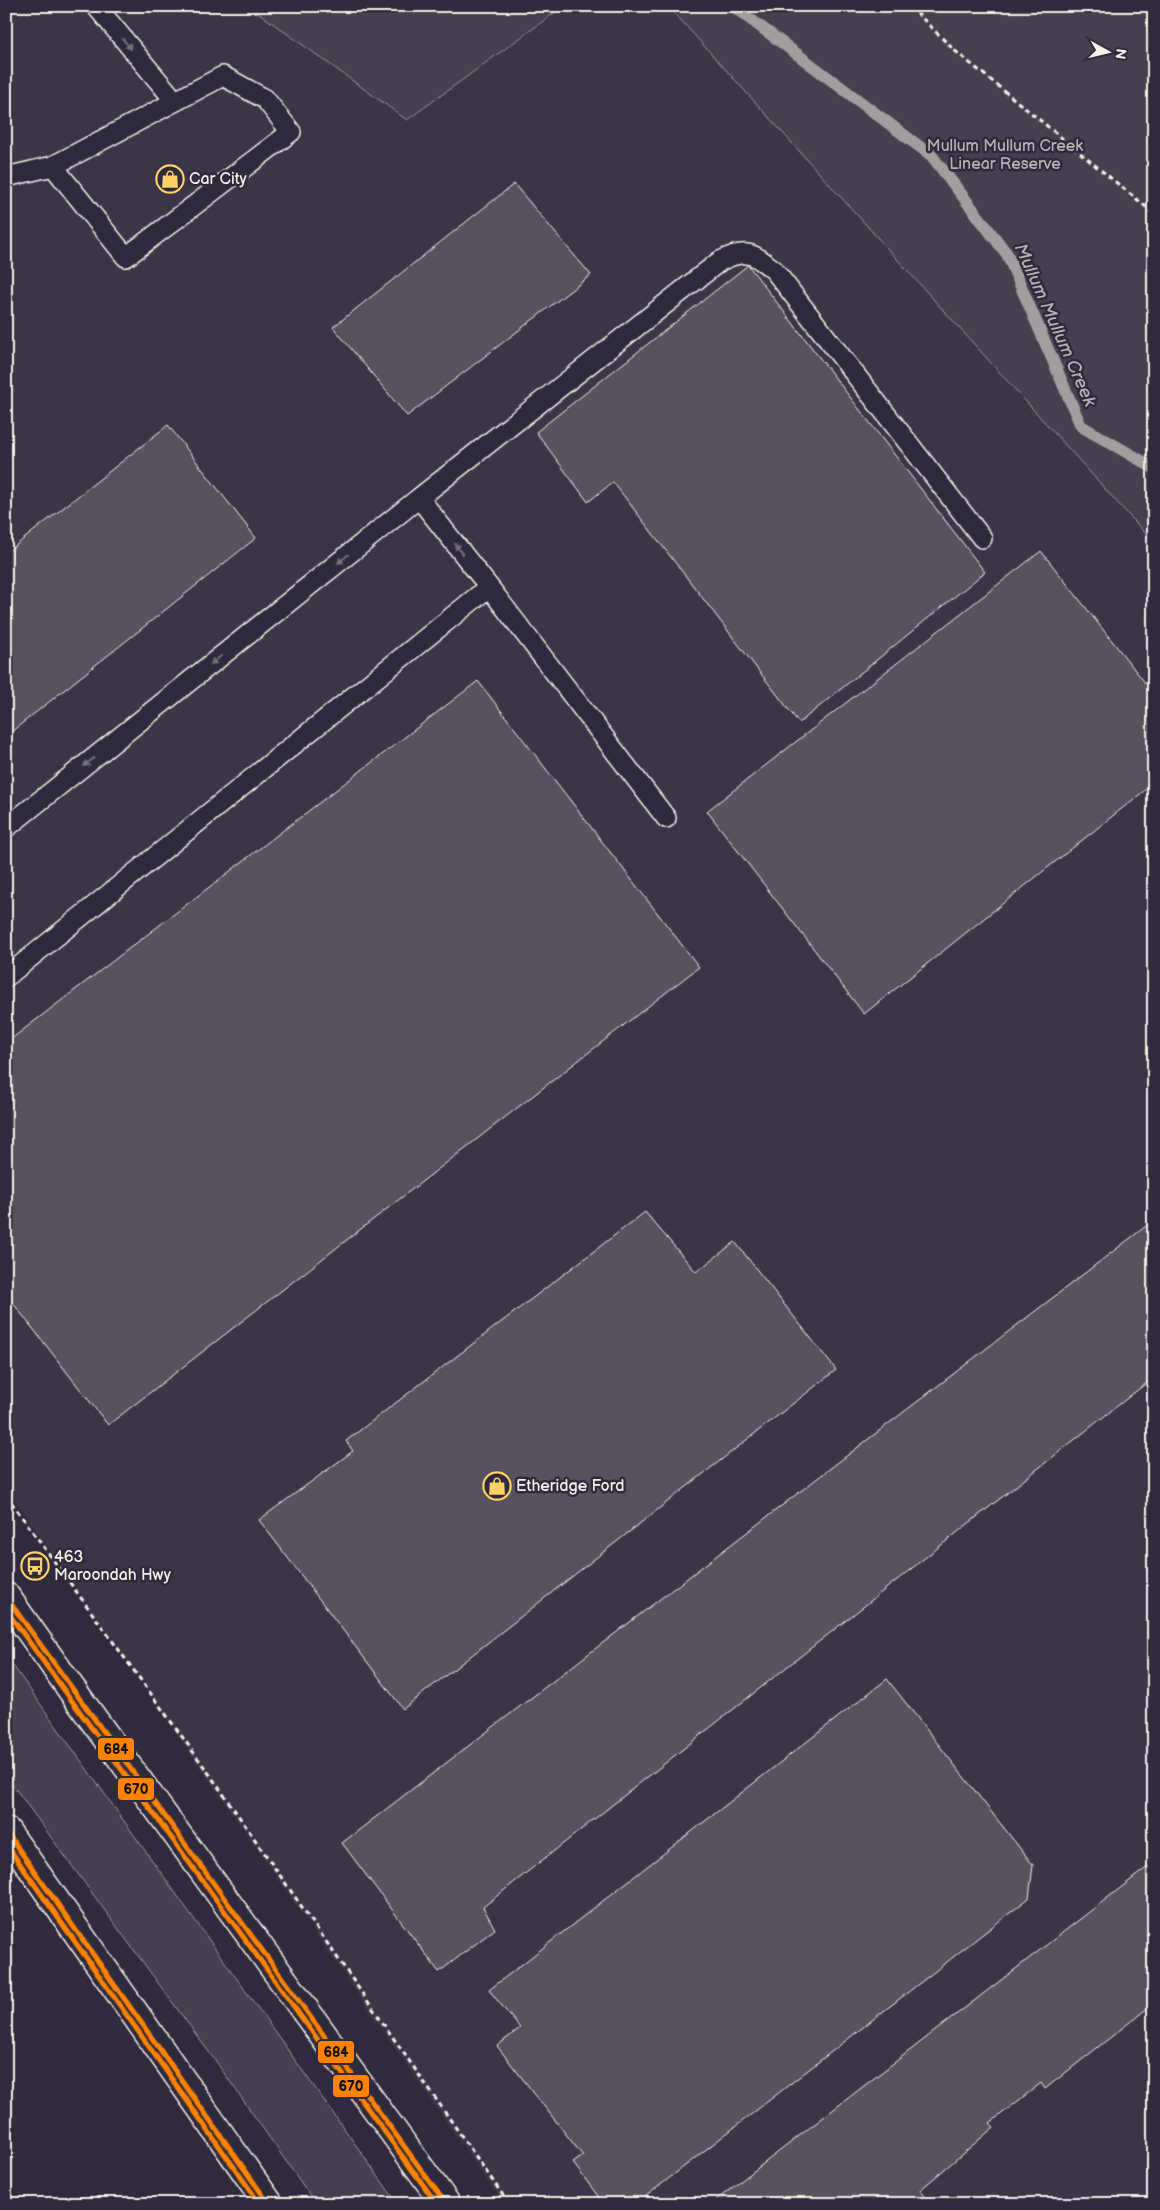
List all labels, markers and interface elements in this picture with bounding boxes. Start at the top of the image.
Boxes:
north arrow [1082,28,1132,78]
one-way arrow [122,37,133,50]
text: N [1111,47,1130,60]
park label: Mullum Mullum Creek Linear Reserve [927,137,1083,174]
shop icon: Car City [155,164,185,194]
place label: Car City [189,170,248,189]
water label: Mullum Mullum Creek [1010,240,1101,411]
one-way arrow [454,543,465,556]
one-way arrow [337,553,350,564]
one-way arrow [210,655,223,666]
one-way arrow [83,756,96,767]
shop icon: Etheridge Ford [482,1471,512,1501]
place label: Etheridge Ford [516,1477,624,1496]
place label: 463 Maroondah Hwy [54,1548,172,1585]
bus stop icon: 463 Maroondah Hwy [20,1551,50,1581]
line badge: 684 [97,1737,135,1761]
text: 684 [103,1741,129,1758]
line badge: 670 [117,1777,155,1801]
text: 670 [124,1781,149,1798]
line badge: 684 [317,2040,355,2064]
text: 684 [323,2044,349,2061]
line badge: 670 [332,2074,370,2098]
text: 670 [339,2078,364,2095]

